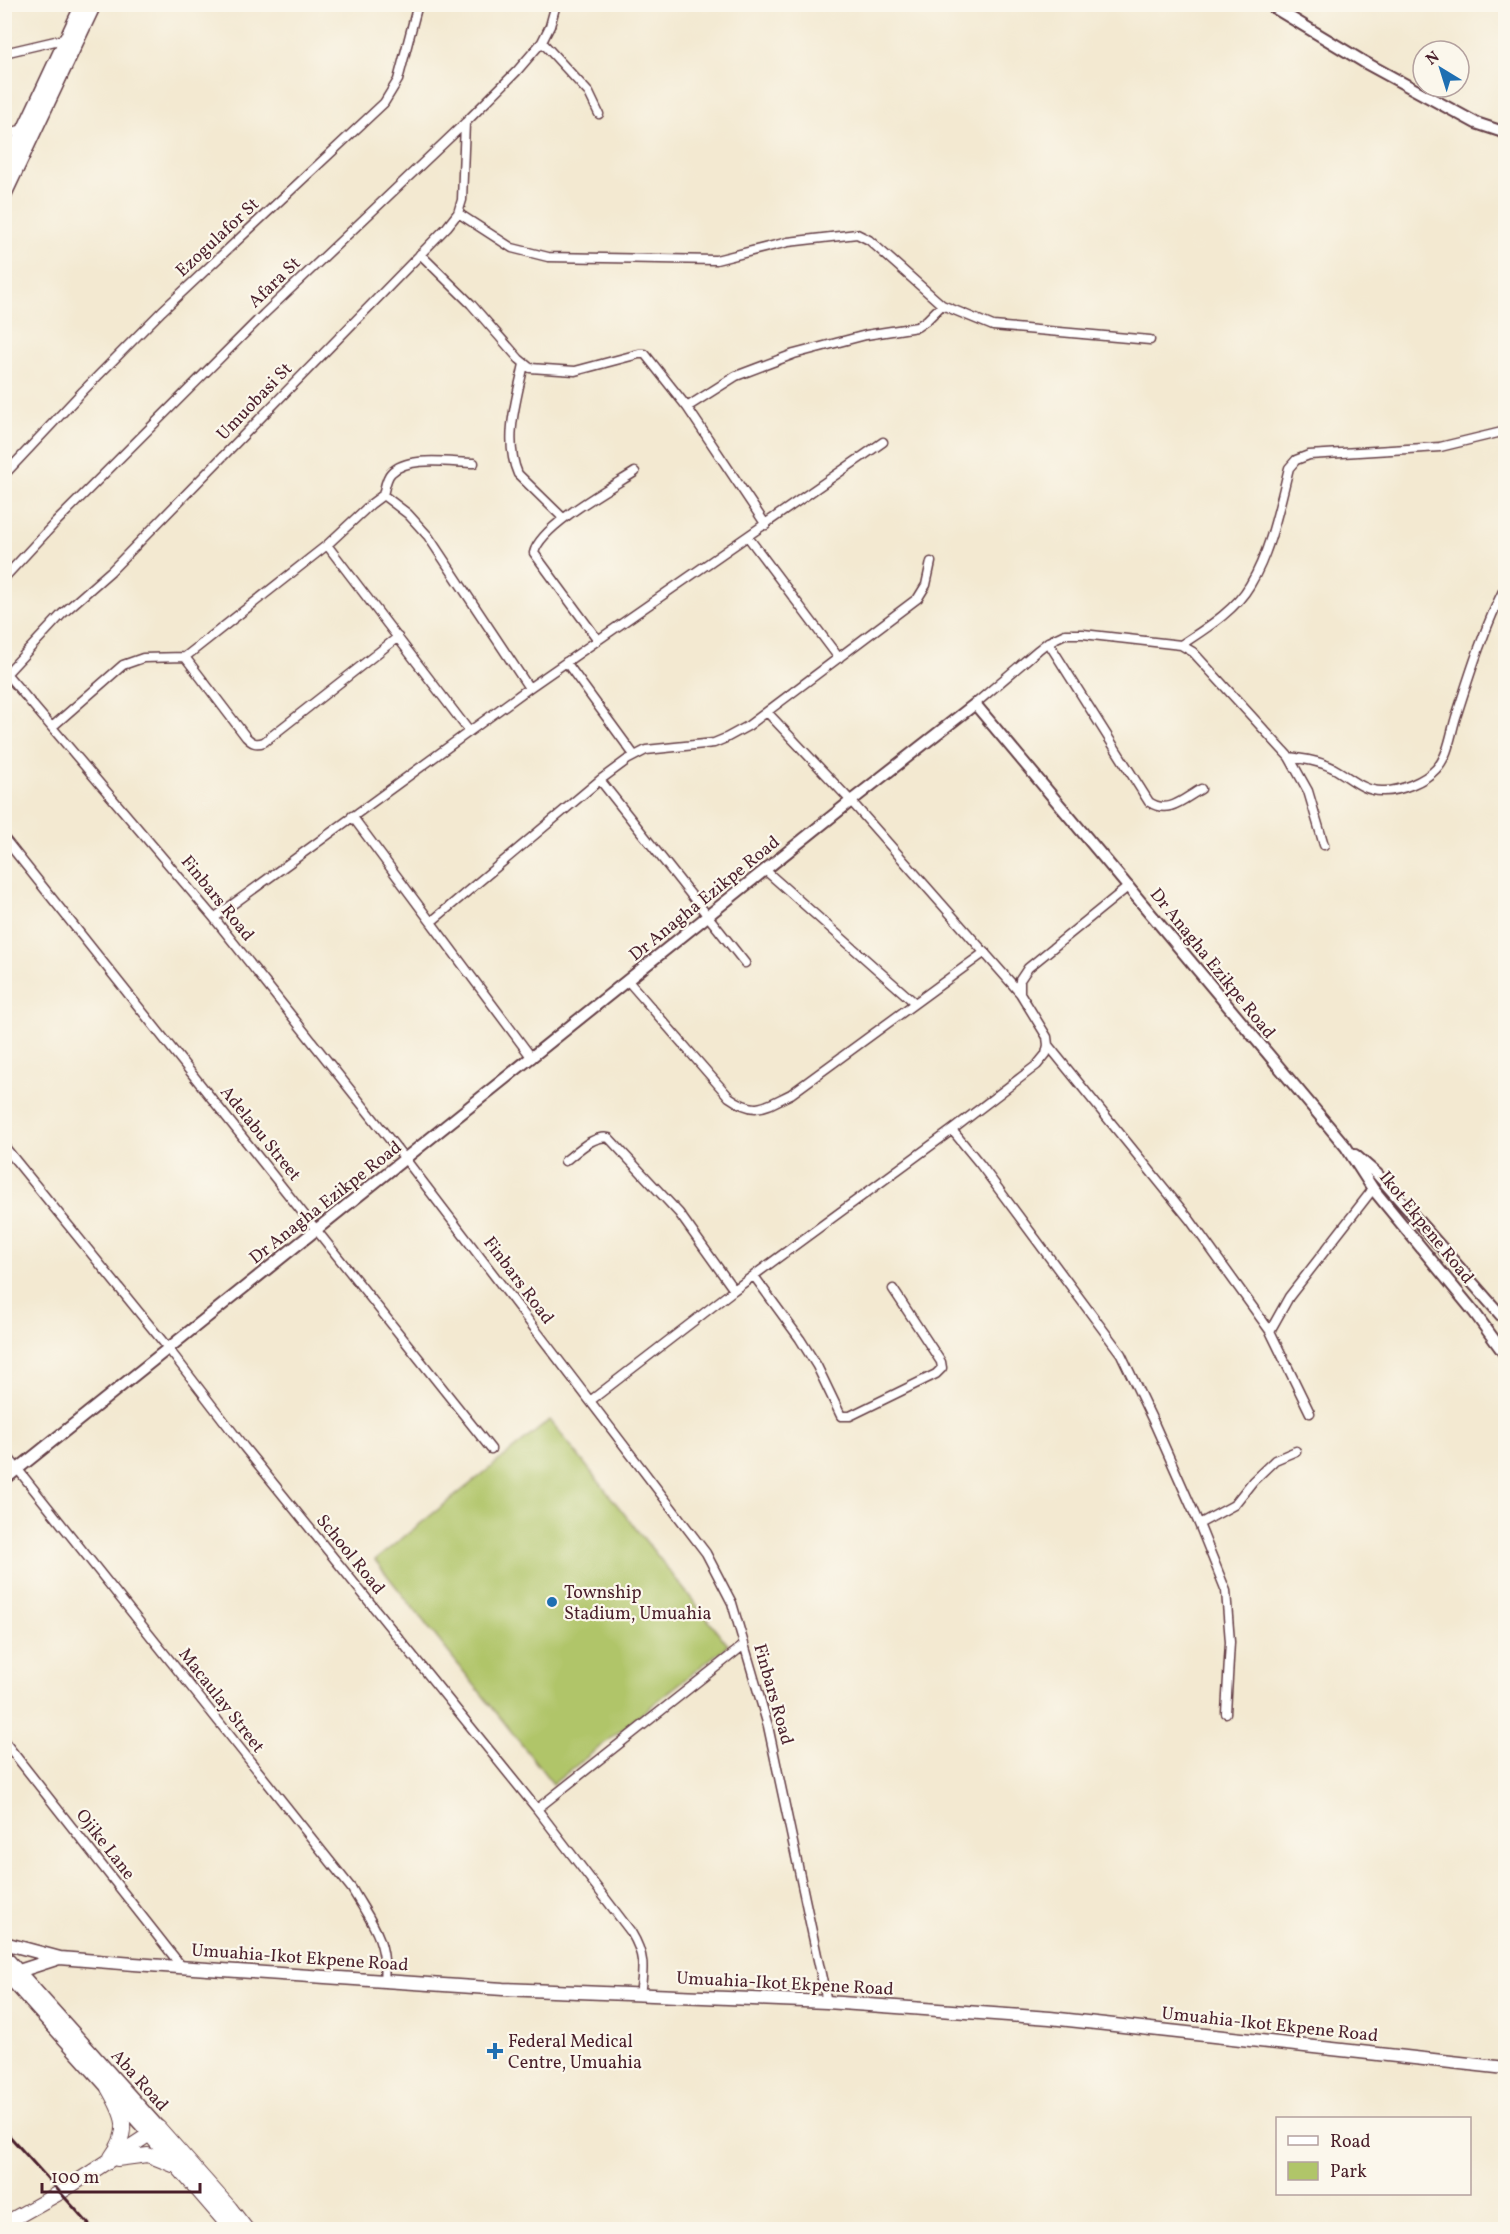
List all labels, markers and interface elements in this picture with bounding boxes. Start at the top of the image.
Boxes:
north arrow [1411,39,1471,99]
text: N [1422,46,1445,71]
street label: Ezogulafor St [171,193,265,283]
street label: Afara St [243,252,307,314]
street label: Umuobasi St [212,358,299,446]
street label: Dr Anagha Ezikpe Road [624,831,786,968]
street label: Finbars Road [174,851,259,947]
street label: Dr Anagha Ezikpe Road [1143,883,1280,1045]
street label: Adelabu Street [214,1081,306,1187]
street label: Dr Anagha Ezikpe Road [244,1136,407,1271]
street label: Ikot Ekpene Road [1373,1166,1479,1290]
street label: Finbars Road [477,1232,559,1330]
street label: School Road [310,1509,390,1600]
place label: Township Stadium, Umuahia [564,1581,711,1627]
marker: Township Stadium, Umuahia [545,1595,559,1609]
street label: Finbars Road [746,1641,799,1748]
street label: Macaulay Street [172,1643,270,1759]
street label: Ojike Lane [69,1804,140,1886]
street label: Umuahia-Ikot Ekpene Road [190,1938,409,1979]
street label: Umuahia-Ikot Ekpene Road [676,1966,894,2003]
street label: Umuahia-Ikot Ekpene Road [1160,2002,1379,2049]
place label: Federal Medical Centre, Umuahia [508,2030,642,2076]
marker: Federal Medical Centre, Umuahia [486,2042,504,2060]
street label: Aba Road [104,2044,174,2118]
legend [1276,2117,1471,2195]
text: Road [1330,2130,1371,2155]
scale bar [42,2156,200,2194]
text: Park [1330,2160,1367,2185]
text: 100 m [51,2166,100,2191]

